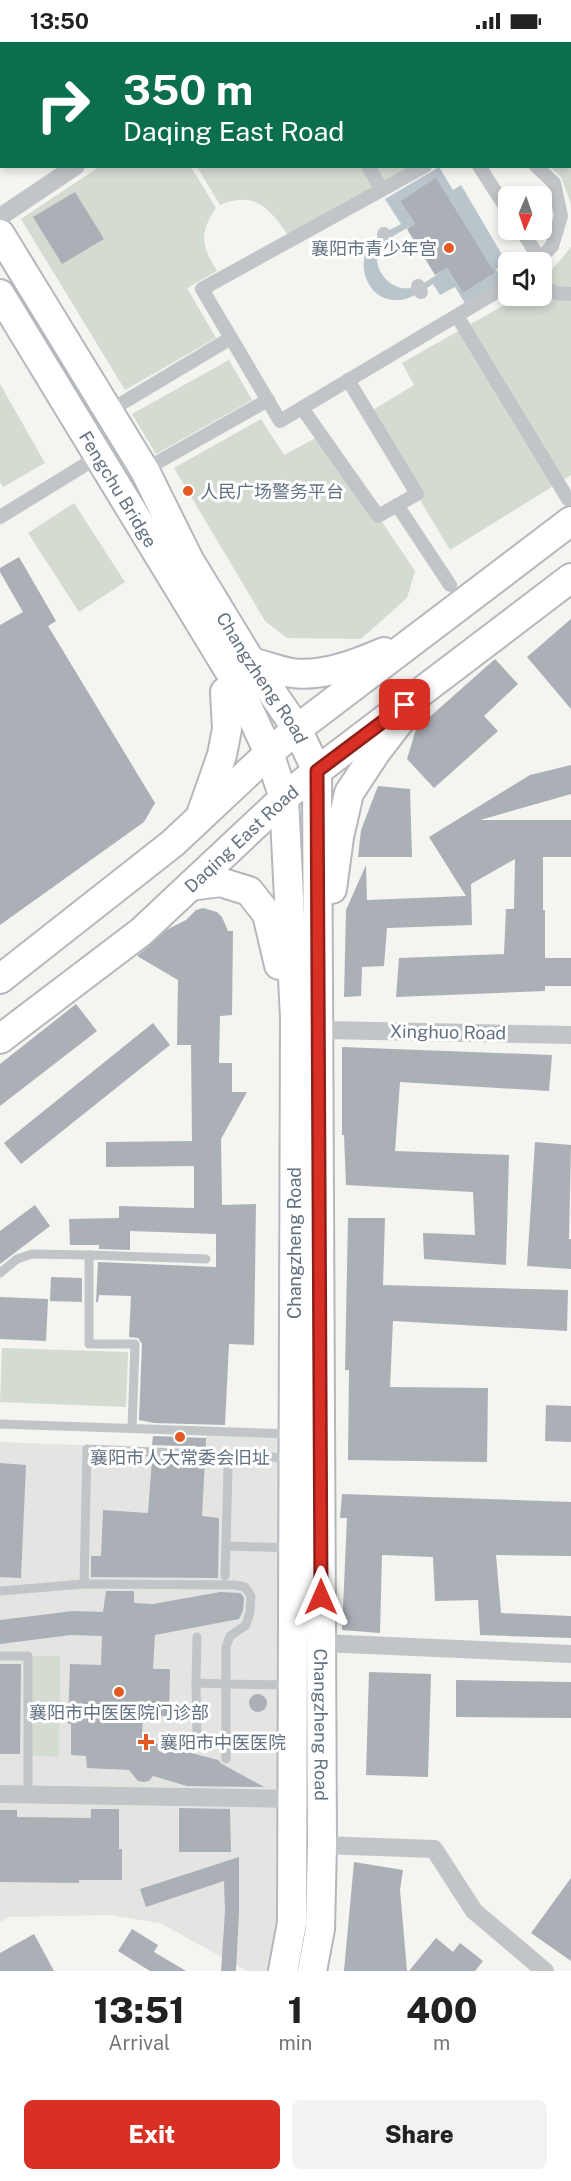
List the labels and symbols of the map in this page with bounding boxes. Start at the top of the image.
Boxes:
north arrow [498,186,552,240]
place label: 襄阳市青少年宫 [311,238,437,259]
marker: 襄阳市青少年宫 [442,241,456,255]
street label: Fengchu Bridge [75,427,162,551]
place label: 人民广场警务平台 [200,481,344,502]
marker: 人民广场警务平台 [181,484,195,498]
street label: Changzheng Road [213,608,313,747]
pin [379,679,430,730]
street label: Daqing East Road [180,780,302,897]
street label: Xinghuo Road [390,1020,506,1044]
street label: Changzheng Road [284,1167,305,1319]
marker: 襄阳市人大常委会旧址 [173,1430,187,1444]
place label: 襄阳市人大常委会旧址 [90,1447,270,1468]
position arrow [289,1565,353,1629]
street label: Changzheng Road [311,1649,332,1801]
marker: 襄阳市中医医院门诊部 [112,1685,126,1699]
place label: 襄阳市中医医院门诊部 [29,1702,209,1723]
place label: 襄阳市中医医院 [160,1732,286,1753]
marker: 襄阳市中医医院 [137,1733,155,1751]

